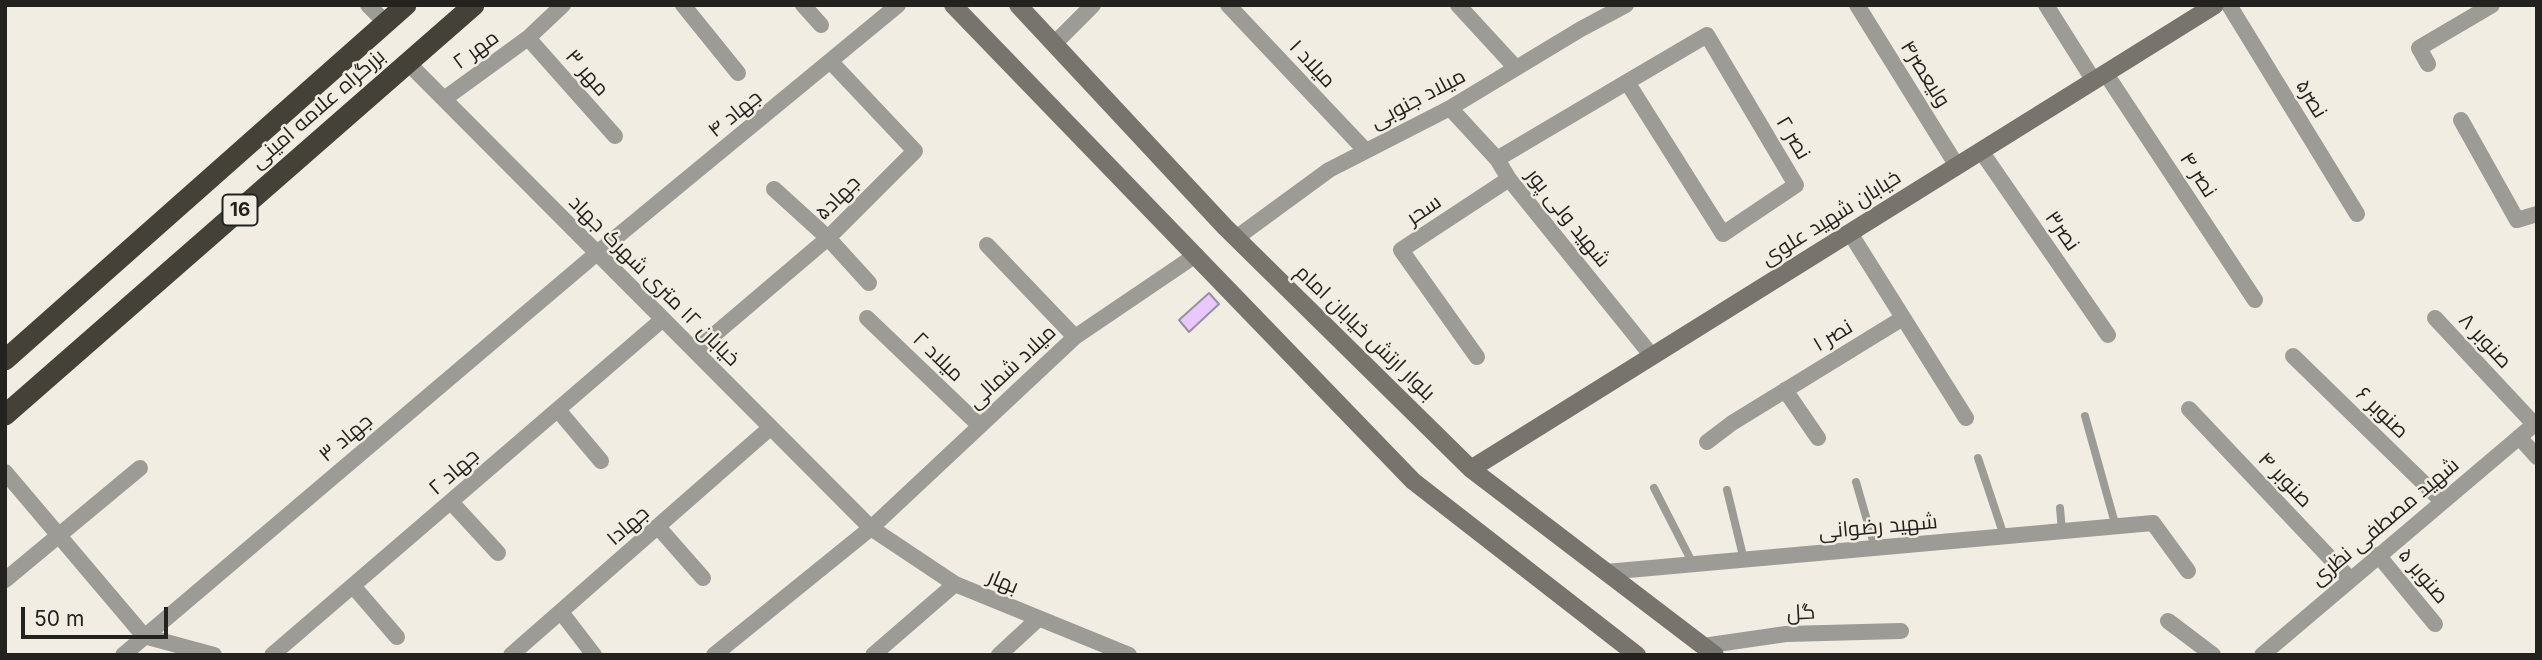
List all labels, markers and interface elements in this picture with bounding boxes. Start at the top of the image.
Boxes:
street label: مهر ۲ [448,25,504,75]
street label: میلاد ۱ [1284,35,1340,93]
street label: ولیعصر۴ [1895,36,1955,112]
street label: بزرگراه علامه امینی [246,44,390,174]
street label: مهر ۳ [560,44,614,102]
street label: میلاد جنوبی [1366,63,1470,135]
street label: نصر۵ [2290,75,2332,123]
street label: جهاد ۴ [703,85,767,143]
street label: نصر ۲ [1770,112,1816,164]
street label: نصر ۴ [2174,148,2222,202]
street label: شهید ولی پور [1521,164,1615,272]
street label: خیابان شهید علوی [1756,165,1906,271]
street label: جهاد۵ [810,170,866,226]
street label: سحر [1402,189,1446,231]
street label: خیابان ۱۲ متری شهرک جهاد [563,190,745,372]
road number: 16 [222,194,258,226]
street label: نصر۳ [2039,206,2085,256]
street label: بلوار ارتش خیابان امام [1290,260,1440,406]
street label: صنوبر ۸ [2453,308,2517,374]
street label: نصر ۱ [1809,315,1857,357]
street label: میلاد شمالی [962,320,1062,414]
street label: میلاد ۲ [907,327,969,387]
street label: صنوبر ۶ [2350,382,2414,444]
street label: جهاد ۳ [314,408,378,468]
street label: جهاد ۲ [424,443,484,501]
street label: صنوبر ۴ [2253,447,2317,513]
street label: شهید مصطفی نظری [2306,453,2464,591]
street label: جهاد۱ [601,501,655,551]
street label: شهید رضوانی [1818,509,1938,545]
street label: صنوبر ۵ [2393,543,2453,609]
street label: بهار [984,564,1022,600]
scale bar [24,594,172,638]
street label: گل [1786,600,1816,626]
text: 50 m [34,606,84,631]

